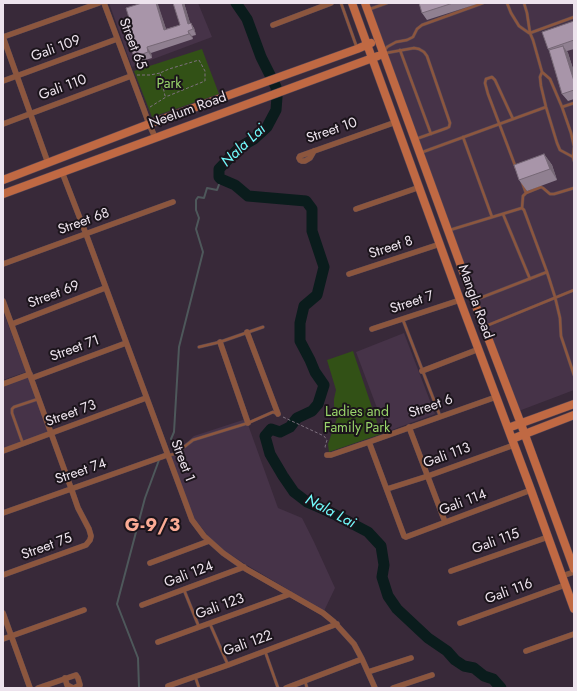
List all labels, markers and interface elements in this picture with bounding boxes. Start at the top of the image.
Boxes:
street label: Street 65 [115,16,149,72]
street label: Gali 109 [29,32,83,66]
street label: Gali 110 [37,72,89,104]
park label: Park [157,77,181,93]
street label: Neelum Road [147,89,229,133]
street label: Street 10 [305,115,359,147]
water label: Nala Lai [218,121,270,171]
street label: Street 68 [56,205,112,239]
street label: Street 8 [367,233,415,263]
street label: Mangla Road [454,263,496,341]
street label: Street 69 [26,278,82,312]
street label: Street 7 [388,288,436,318]
street label: Street 71 [48,332,102,366]
street label: Street 6 [407,392,455,422]
street label: Street 73 [43,397,99,431]
park label: Ladies and Family Park [324,405,390,438]
street label: Street 1 [166,437,198,485]
street label: Gali 113 [421,440,473,472]
street label: Street 74 [53,455,109,489]
street label: Gali 114 [437,486,489,520]
water label: Nala Lai [302,491,358,533]
district label: G-9/3 [125,516,181,538]
street label: Gali 115 [470,526,522,558]
street label: Street 75 [19,530,75,564]
street label: Gali 124 [162,558,216,592]
street label: Gali 116 [483,576,535,608]
street label: Gali 123 [193,590,247,624]
street label: Gali 122 [221,627,275,661]

